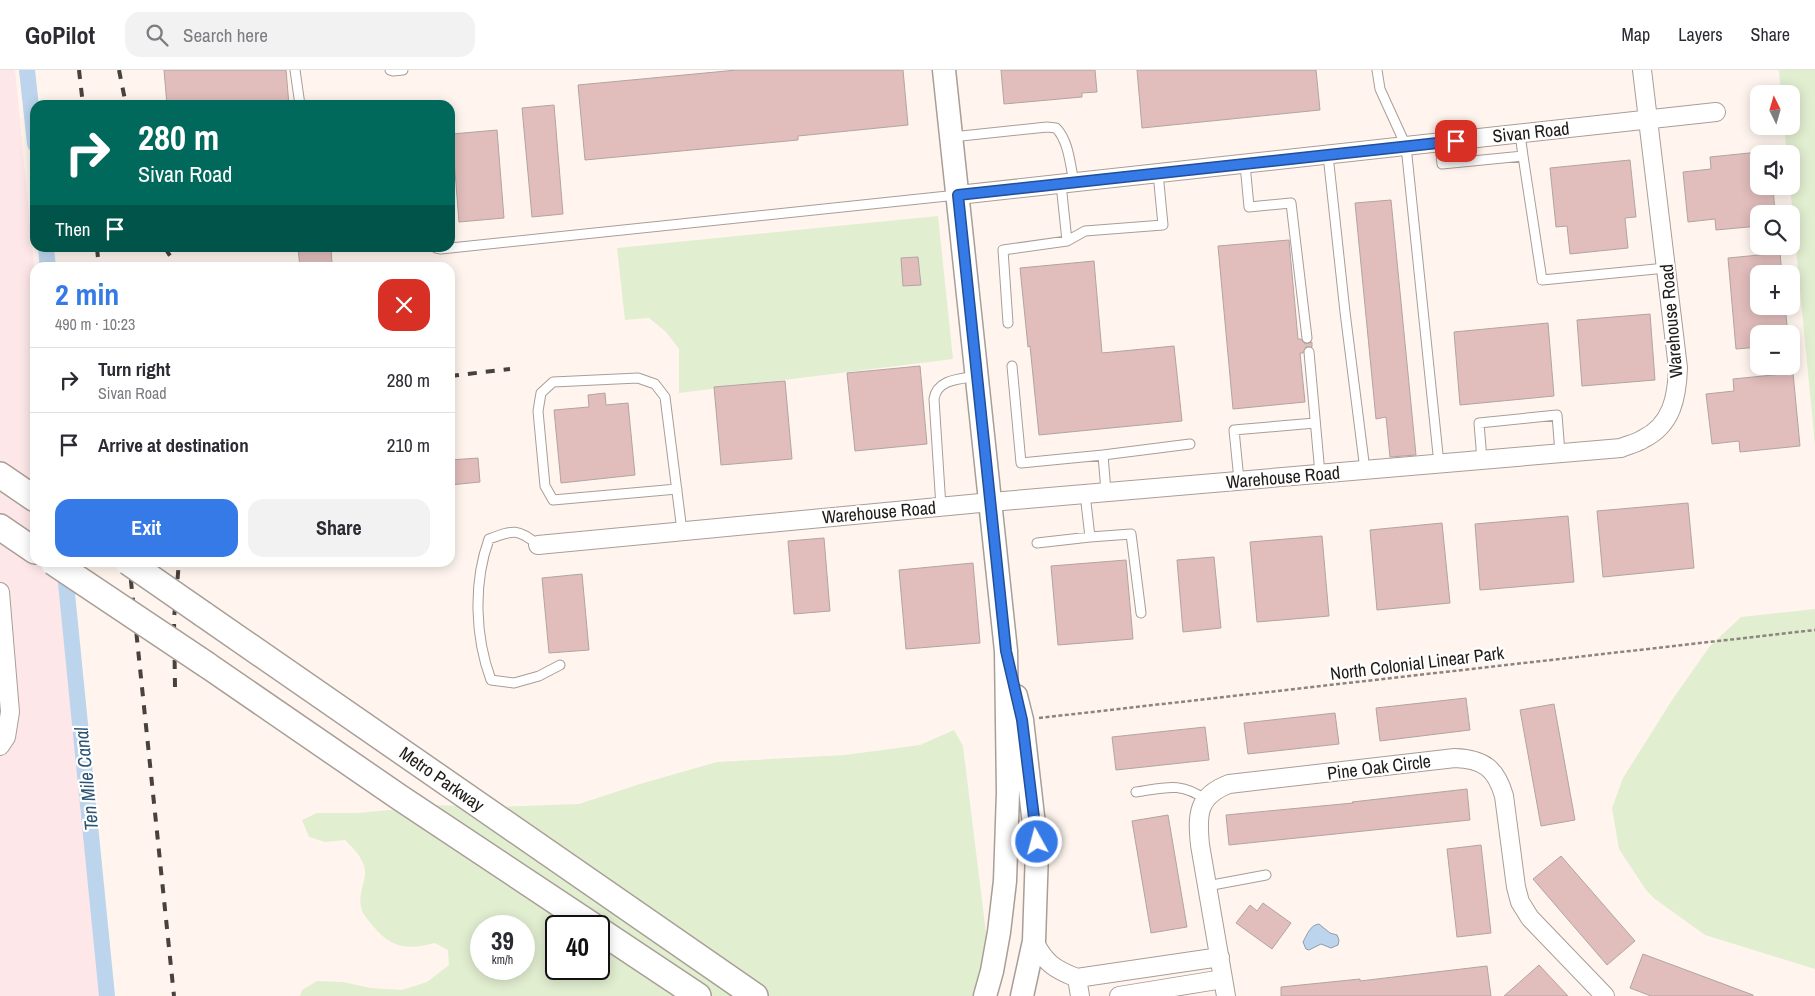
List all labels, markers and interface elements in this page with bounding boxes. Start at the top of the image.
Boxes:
search box [125,12,475,57]
text: GoPilot [25,19,95,51]
icon: search [143,21,171,49]
text: Search here [183,22,268,48]
text: Map [1622,22,1650,47]
text: Layers [1678,22,1723,47]
text: Share [1751,22,1790,47]
north arrow [1750,85,1800,135]
map controls [1750,85,1800,375]
text: 280 m [138,114,219,161]
street label: Sivan Road [1491,116,1571,148]
icon: right [55,120,120,185]
pin [1435,120,1477,162]
icon: arrive [1442,127,1470,155]
button: sound [1750,145,1800,195]
text: Sivan Road [138,159,232,189]
button: search [1750,205,1800,255]
icon: arrive [101,215,129,243]
text: Then [55,216,91,242]
street label: Warehouse Road [1654,263,1688,379]
button: + [1750,265,1800,315]
text: 2 min [55,274,119,314]
button: close [378,279,430,331]
text: 490 m · 10:23 [55,313,135,335]
button: − [1750,325,1800,375]
text: Turn right [98,356,170,382]
icon: right [55,366,83,394]
text: 280 m [387,367,430,393]
text: Sivan Road [98,382,167,404]
icon: arrive [55,431,83,459]
text: Arrive at destination [98,432,249,458]
text: 210 m [387,432,430,458]
street label: Warehouse Road [1225,460,1341,494]
street label: Warehouse Road [821,495,937,529]
button: Exit [55,499,238,557]
button: Share [248,499,430,557]
street label: North Colonial Linear Park [1329,640,1506,686]
water label: Ten Mile Canal [68,726,104,832]
street label: Metro Parkway [395,741,490,818]
street label: Pine Oak Circle [1326,748,1432,786]
position arrow [1010,815,1062,867]
speed limit sign: 40 [545,915,610,980]
text: 39 [491,924,514,958]
text: km/h [492,952,513,968]

